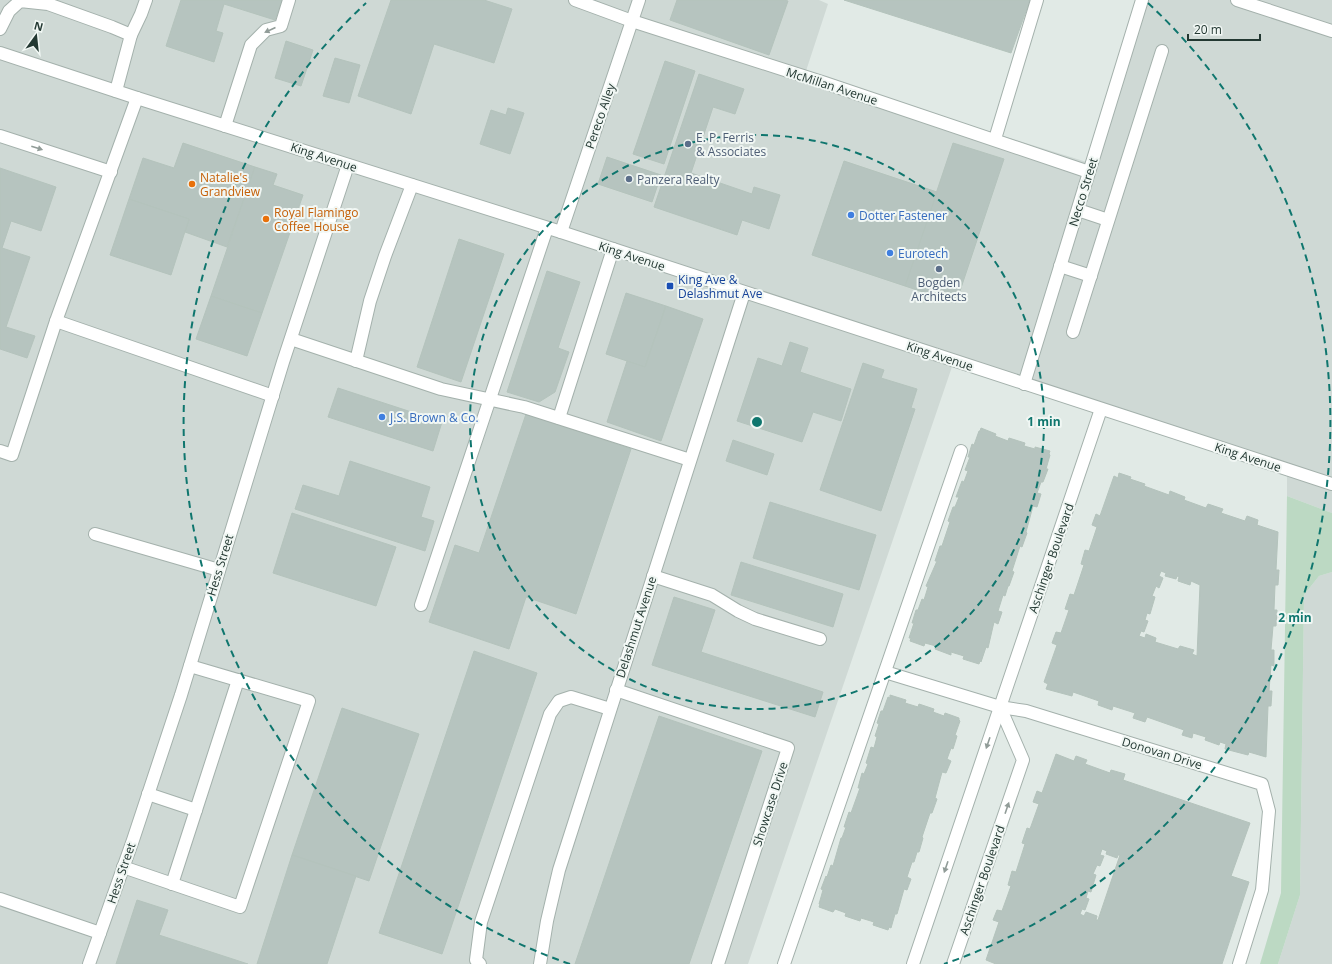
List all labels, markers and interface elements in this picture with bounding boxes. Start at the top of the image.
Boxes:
north arrow [16,16,56,56]
scale bar [1188,16,1260,42]
text: N [32,17,45,34]
text: 20 m [1194,21,1222,38]
one-way arrow [264,27,276,33]
street label: McMillan Avenue [784,63,880,109]
street label: Pereco Alley [581,80,619,151]
place label: E. P. Ferris & Associates [696,129,767,160]
street label: King Avenue [288,138,360,176]
marker: E. P. Ferris & Associates [683,139,693,149]
one-way arrow [31,146,43,152]
street label: Necco Street [1064,156,1102,228]
place label: Natalie's Grandview [200,169,261,200]
place label: Panzera Realty [637,171,720,188]
marker: Panzera Realty [624,174,634,184]
marker: Natalie's Grandview [187,179,197,189]
place label: Royal Flamingo Coffee House [274,204,359,235]
place label: Dotter Fastener [859,207,947,224]
marker: Dotter Fastener [846,210,856,220]
marker: Royal Flamingo Coffee House [261,214,271,224]
street label: King Avenue [596,237,668,275]
place label: Eurotech [898,245,948,262]
marker: Eurotech [885,248,895,258]
marker: Bogden Architects [934,264,944,274]
place label: King Ave & Delashmut Ave [678,271,763,302]
place label: Bogden Architects [911,274,967,305]
marker: King Ave & Delashmut Ave [665,281,675,291]
street label: King Avenue [904,337,976,375]
place label: J.S. Brown & Co. [389,409,479,426]
marker: J.S. Brown & Co. [377,412,387,422]
text: 1 min [1027,413,1061,430]
centre of rings [750,415,764,429]
street label: King Avenue [1212,438,1284,476]
street label: Aschinger Boulevard [1024,501,1078,615]
street label: Hess Street [203,532,237,598]
street label: Delashmut Avenue [612,574,661,680]
text: 2 min [1278,609,1312,626]
street label: Donovan Drive [1120,733,1204,773]
one-way arrow [985,738,991,750]
street label: Showcase Drive [748,759,792,848]
one-way arrow [1004,802,1010,814]
street label: Aschinger Boulevard [955,823,1009,937]
street label: Hess Street [103,840,139,906]
one-way arrow [943,861,949,873]

